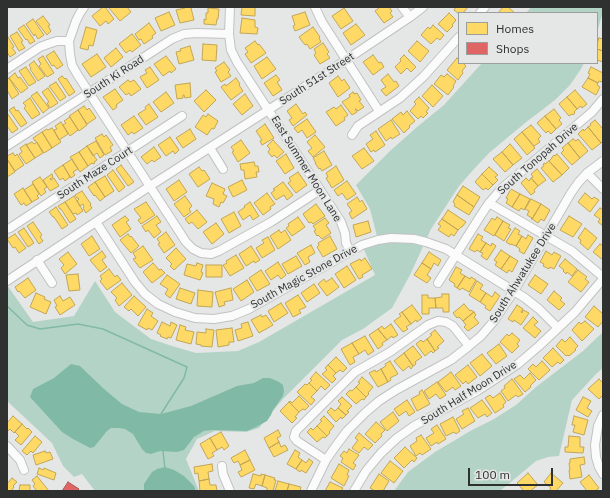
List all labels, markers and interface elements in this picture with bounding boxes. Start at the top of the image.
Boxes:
legend [458,12,598,64]
text: Homes [496,21,534,36]
text: Shops [496,41,529,56]
street label: South 51st Street [277,50,357,108]
street label: South Ki Road [81,53,147,101]
street label: East Summer Moon Lane [268,114,344,224]
street label: South Tonopah Drive [495,120,581,198]
street label: South Maze Court [55,144,135,202]
street label: South Ahwatukee Drive [487,221,559,325]
street label: South Magic Stone Drive [248,242,360,312]
street label: South Half Moon Drive [419,358,519,428]
scale bar [470,460,555,486]
text: 100 m [475,467,510,482]

